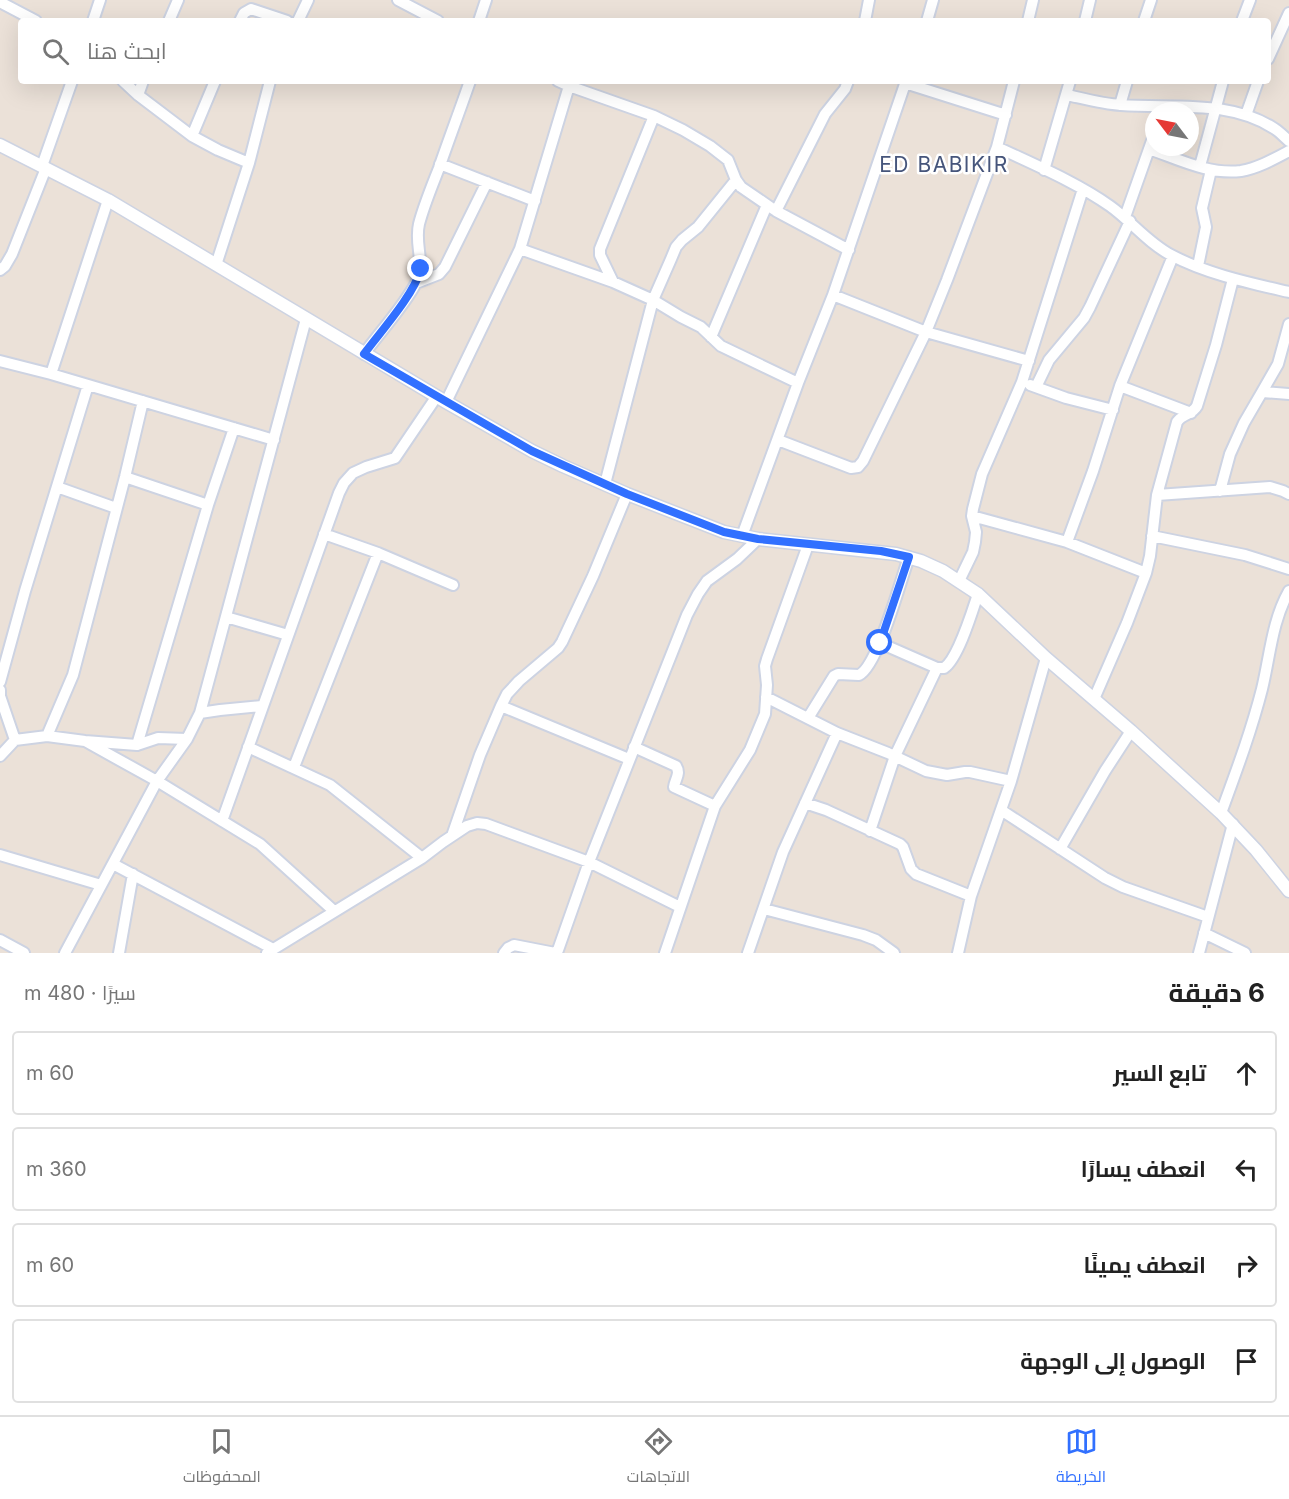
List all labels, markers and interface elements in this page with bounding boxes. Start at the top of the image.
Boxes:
search box [18,18,1271,84]
icon: search [39,35,72,68]
text: ابحث هنا [87,38,167,64]
north arrow [1145,102,1199,156]
district label: ED BABIKIR [879,152,1009,177]
route end [407,255,433,281]
route start [866,629,892,655]
text: 6 دقيقة [1168,977,1265,1008]
text: سيرًا · 480 m [24,981,136,1005]
icon: ahead [1230,1057,1263,1090]
text: تابع السير [1113,1060,1206,1086]
text: 60 m [26,1061,74,1085]
icon: left [1230,1153,1263,1186]
text: انعطف يسارًا [1081,1156,1206,1182]
text: 360 m [26,1157,87,1181]
icon: right [1230,1249,1263,1282]
text: انعطف يمينًا [1084,1252,1206,1278]
text: 60 m [26,1253,74,1277]
icon: arrive [1230,1345,1263,1378]
text: الوصول إلى الوجهة [1020,1348,1206,1374]
tab: المحفوظات [183,1425,261,1491]
tab: الاتجاهات [627,1425,690,1491]
tab: الخريطة [1056,1425,1106,1491]

